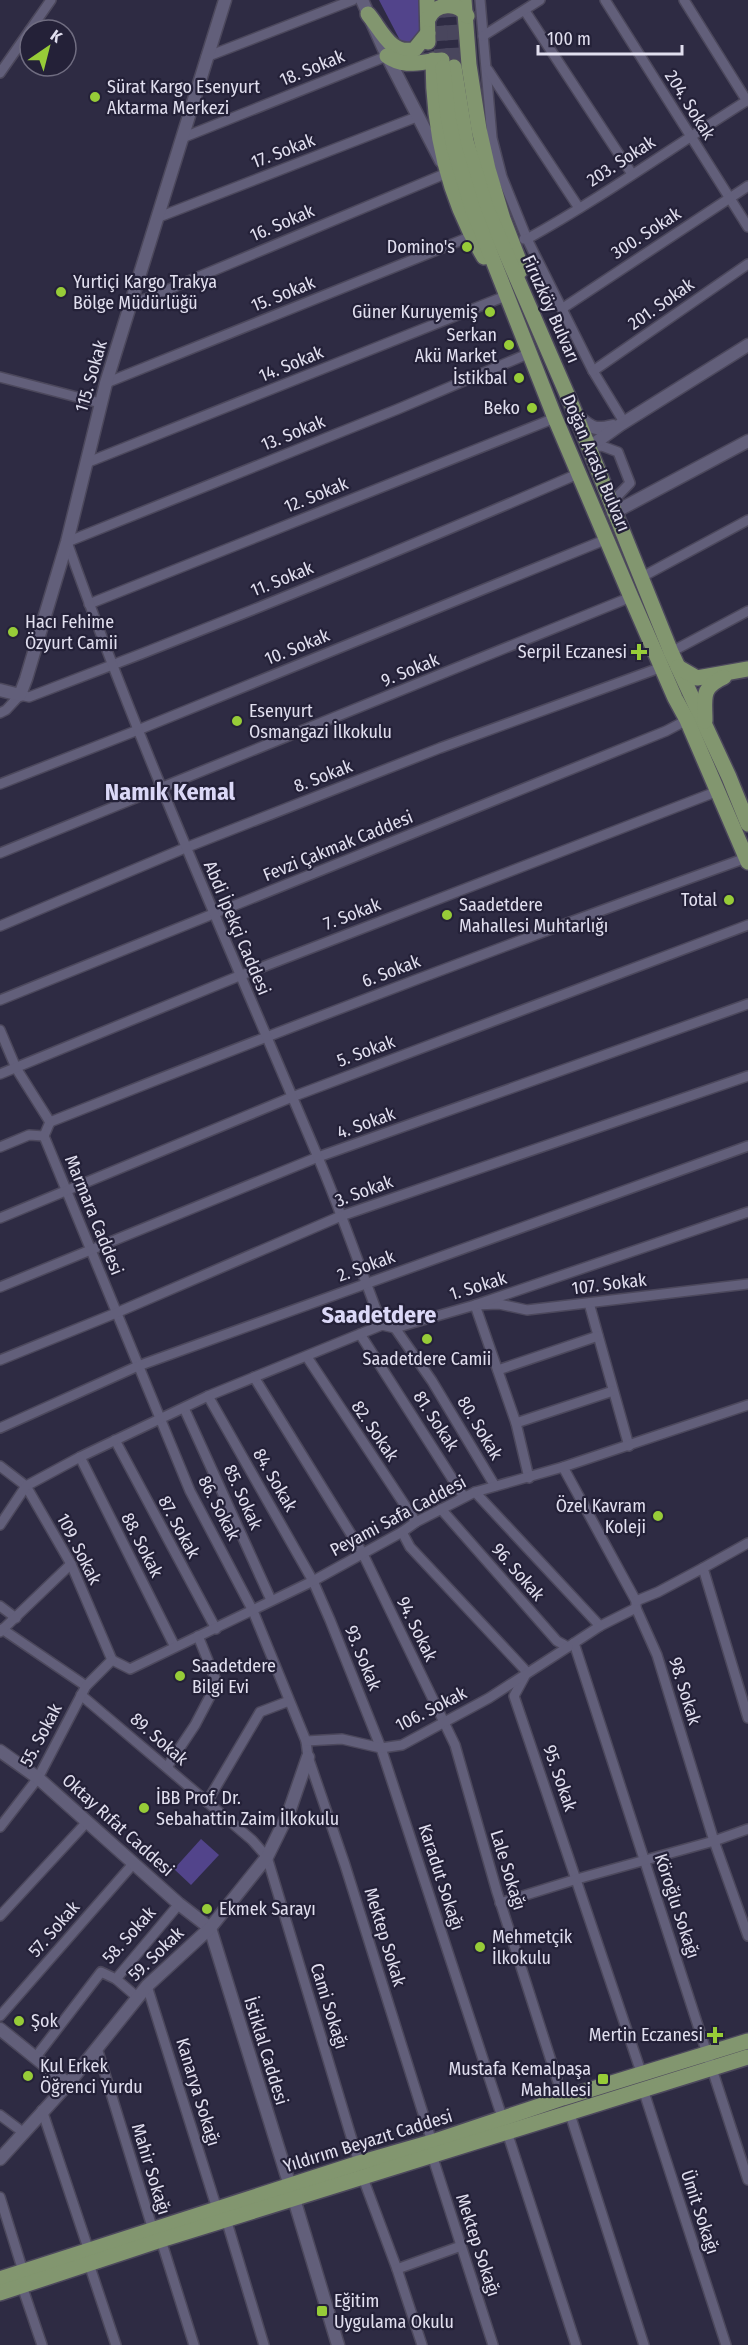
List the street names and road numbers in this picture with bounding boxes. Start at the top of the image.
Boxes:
street label: 18. Sokak [276,45,348,91]
street label: 204. Sokak [660,66,720,144]
street label: 17. Sokak [248,129,318,173]
street label: 203. Sokak [583,130,660,191]
street label: 16. Sokak [247,199,318,246]
street label: 300. Sokak [607,202,685,264]
street label: Firuzköy Bulvarı [517,252,585,366]
street label: 15. Sokak [248,271,319,317]
street label: 201. Sokak [624,273,699,335]
street label: 115. Sokak [70,337,112,415]
street label: 14. Sokak [256,341,327,387]
street label: Doğan Araslı Bulvarı [557,391,635,535]
street label: 13. Sokak [258,410,329,456]
street label: 12. Sokak [281,472,352,518]
street label: 11. Sokak [247,556,317,601]
street label: 10. Sokak [261,624,333,670]
street label: 9. Sokak [378,648,443,692]
street label: 8. Sokak [291,755,356,797]
street label: Fevzi Çakmak Caddesi [260,806,416,886]
street label: Abdi İpekçi Caddesi [199,858,275,998]
street label: 7. Sokak [320,893,384,935]
street label: 6. Sokak [359,950,424,992]
street label: 5. Sokak [334,1030,399,1072]
street label: 4. Sokak [334,1102,399,1144]
street label: Marmara Caddesi [60,1152,128,1278]
street label: 3. Sokak [332,1170,396,1212]
street label: 2. Sokak [334,1245,398,1287]
street label: 1. Sokak [447,1267,510,1305]
street label: 107. Sokak [570,1268,648,1299]
street label: 81. Sokak [408,1387,464,1456]
street label: 80. Sokak [453,1392,508,1464]
street label: 82. Sokak [347,1396,404,1466]
street label: 84. Sokak [248,1444,302,1516]
street label: 85. Sokak [219,1461,267,1534]
street label: Peyami Safa Caddesi [326,1471,470,1561]
street label: 86. Sokak [193,1472,245,1545]
street label: 87. Sokak [153,1492,205,1563]
street label: 88. Sokak [116,1509,168,1582]
street label: 109. Sokak [52,1510,107,1589]
street label: 96. Sokak [487,1539,549,1606]
street label: 94. Sokak [392,1593,442,1665]
street label: 93. Sokak [340,1622,386,1694]
street label: 98. Sokak [664,1655,706,1728]
street label: 106. Sokak [392,1681,471,1736]
street label: 55. Sokak [15,1699,67,1770]
street label: 89. Sokak [126,1708,193,1770]
street label: 95. Sokak [538,1742,582,1815]
street label: Oktay Rıfat Caddesi [58,1769,178,1881]
street label: Karadut Sokağı [414,1821,468,1933]
street label: Lale Sokağı [485,1827,531,1913]
street label: Köroğlu Sokağı [650,1851,704,1961]
street label: Mektep Sokak [360,1885,411,1990]
street label: 57. Sokak [24,1896,85,1961]
street label: 58. Sokak [98,1902,161,1968]
street label: 59. Sokak [124,1922,189,1986]
street label: Cami Sokağı [306,1960,352,2052]
street label: İstiklal Caddesi [239,1994,293,2108]
street label: Kanarya Sokağı [171,2035,225,2149]
street label: Yıldırım Beyazıt Caddesi [281,2105,455,2177]
street label: Mahir Sokağı [127,2121,175,2217]
street label: Ümit Sokağı [676,2167,724,2257]
street label: Mektep Sokağı [451,2191,505,2299]

